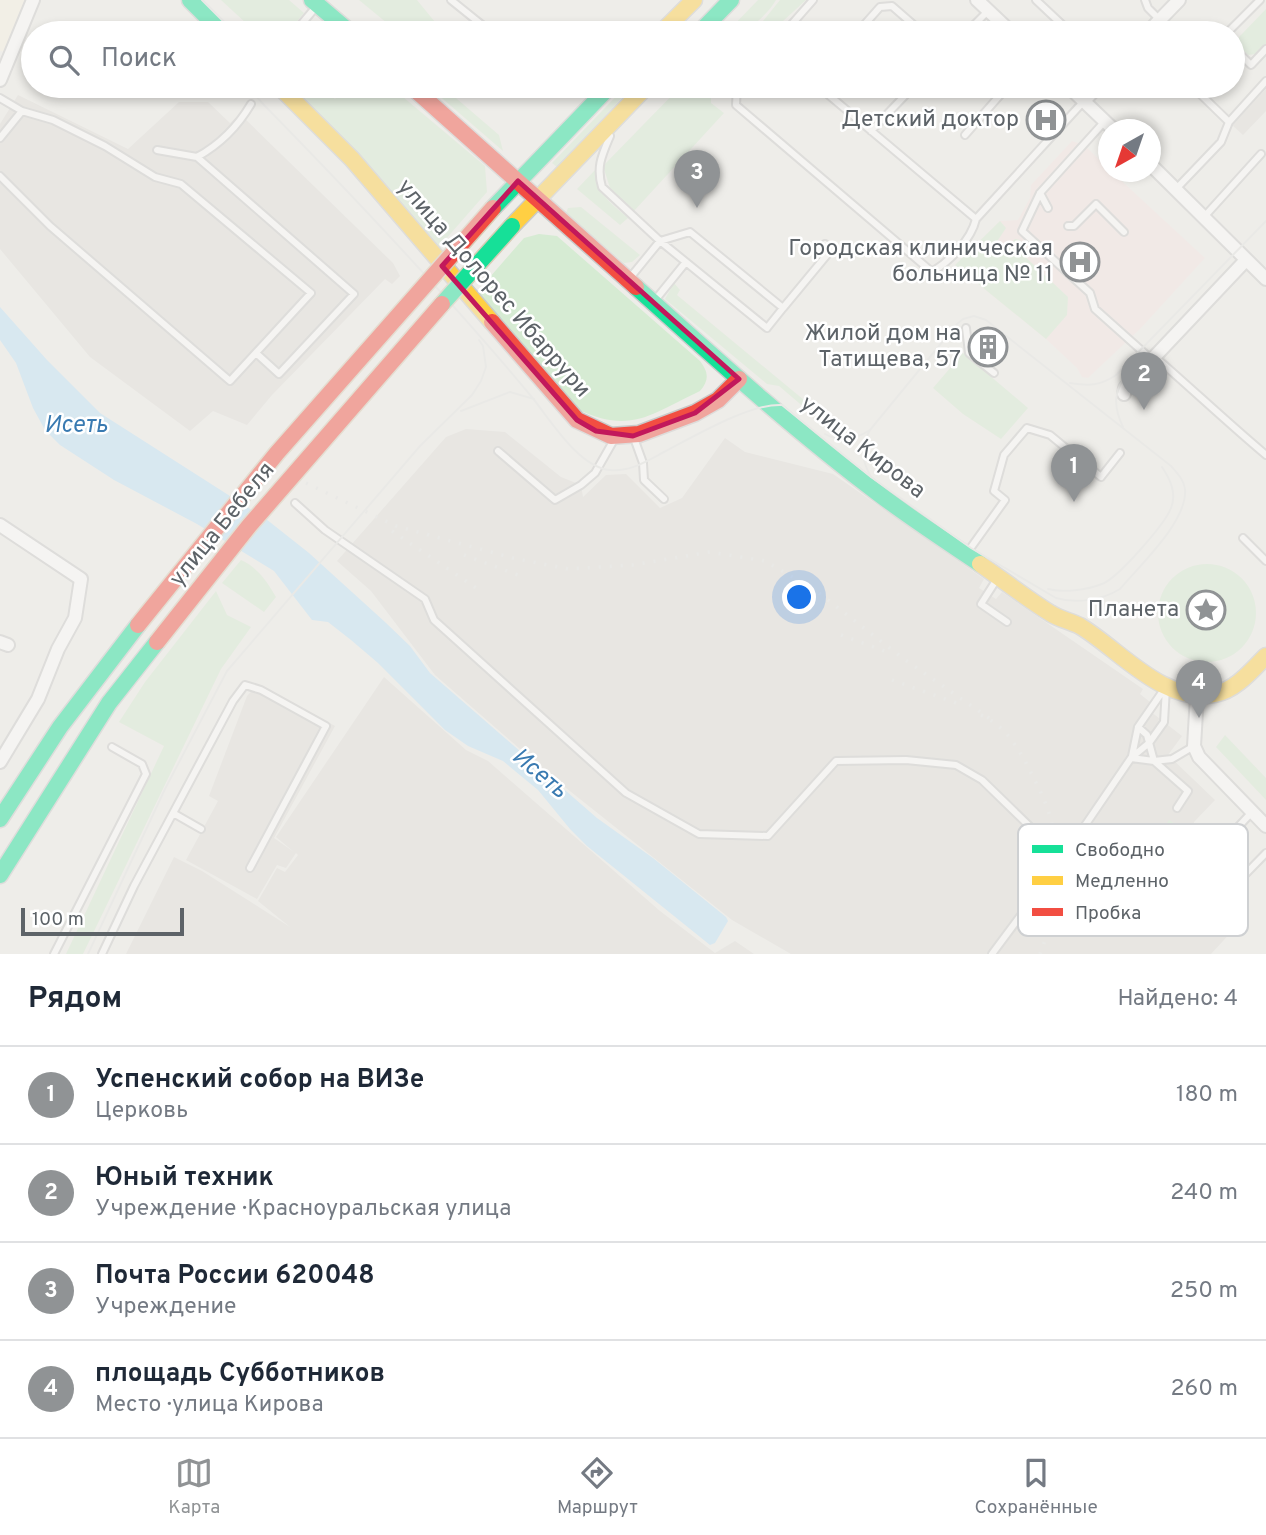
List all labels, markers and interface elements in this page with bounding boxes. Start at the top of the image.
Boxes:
search box [21,21,1245,98]
icon: search [45,41,83,79]
text: Поиск [101,43,177,76]
hospital icon: Детский доктор [1025,99,1067,141]
place label: Детский доктор [841,106,1019,135]
north arrow [1098,119,1161,182]
pin: 3 [674,150,720,208]
street label: улица Долорес Ибаррури [390,174,596,404]
place label: Городская клиническая больница № 11 [788,235,1053,290]
hospital icon: Городская клиническая больница № 11 [1059,241,1101,283]
place label: Жилой дом на Татищева, 57 [804,320,961,375]
building icon: Жилой дом на Татищева, 57 [967,326,1009,368]
pin: 2 [1121,352,1167,410]
street label: улица Кирова [793,390,931,506]
water label: Исеть [44,411,108,441]
pin: 1 [1051,444,1097,502]
street label: улица Бебеля [164,457,282,593]
your location [782,580,816,614]
place icon: Планета [1185,589,1227,631]
place label: Планета [1088,596,1179,625]
pin: 4 [1176,660,1222,718]
water label: Исеть [505,742,573,806]
legend [1018,824,1248,936]
text: Свободно [1075,839,1165,863]
text: Медленно [1075,870,1169,894]
text: Пробка [1075,902,1141,926]
scale bar [21,905,184,937]
text: 100 m [32,908,84,932]
text: Рядом [28,981,122,1018]
text: Найдено: 4 [1117,985,1238,1014]
text: Успенский собор на ВИЗе [95,1064,424,1097]
text: 1 [46,1081,56,1110]
text: 180 m [1176,1081,1238,1110]
text: Церковь [95,1097,188,1126]
text: Юный техник [95,1162,274,1195]
text: 2 [44,1179,58,1208]
text: 240 m [1170,1179,1238,1208]
text: Учреждение · Красноуральская улица [95,1195,511,1224]
text: Почта России 620048 [95,1260,375,1293]
text: 3 [44,1277,58,1306]
text: 250 m [1170,1277,1238,1306]
text: Учреждение [95,1293,237,1322]
text: площадь Субботников [95,1358,385,1391]
text: 4 [44,1375,58,1404]
text: 260 m [1171,1375,1238,1404]
text: Место · улица Кирова [95,1391,324,1420]
tab: Карта [168,1454,220,1520]
tab: Маршрут [557,1454,638,1520]
tab: Сохранённые [974,1454,1098,1520]

